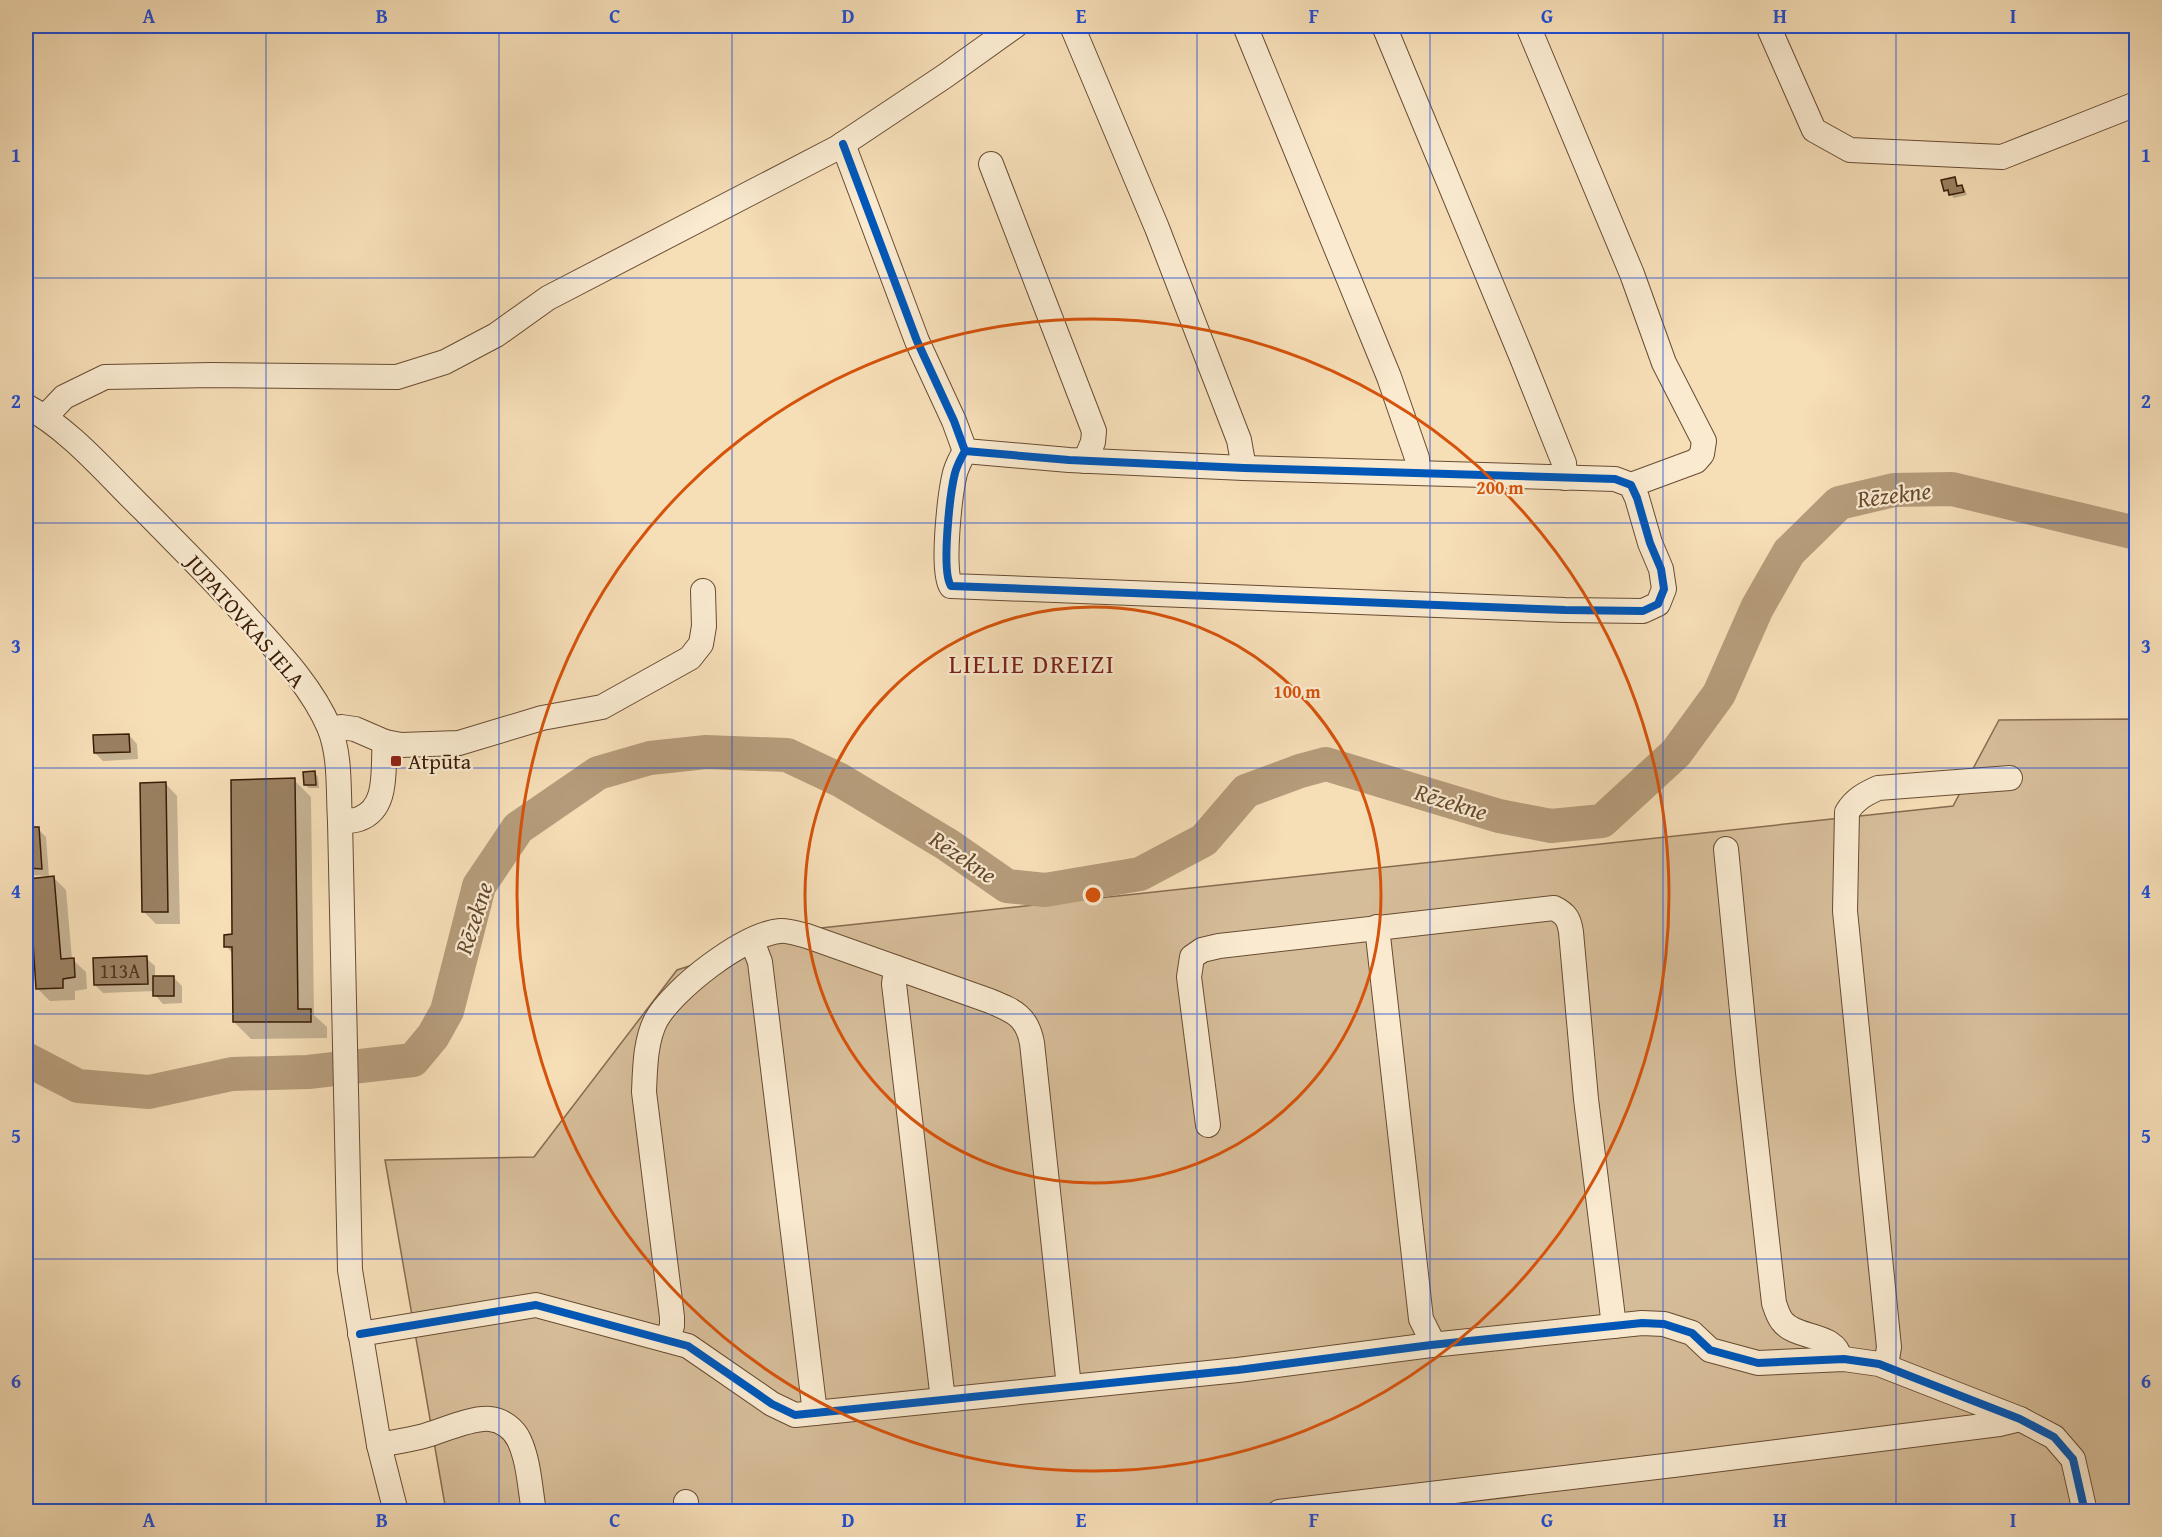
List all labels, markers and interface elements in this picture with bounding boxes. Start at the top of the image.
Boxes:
text: A [143,1,156,30]
text: B [376,1,388,30]
text: C [609,1,621,30]
text: D [841,1,855,30]
text: E [1076,1,1087,30]
text: F [1309,1,1319,30]
text: G [1541,1,1553,30]
text: H [1773,1,1787,30]
text: I [2010,1,2016,30]
text: 1 [11,140,21,169]
text: 1 [2141,140,2151,169]
text: 2 [11,386,21,415]
text: 2 [2141,386,2151,415]
water label: Rēzekne [1854,473,1933,517]
text: 200 m [1476,474,1524,501]
street label: JUPATOVKAS IELA [177,545,313,695]
text: 3 [11,631,21,660]
text: 3 [2141,631,2151,660]
district label: LIELIE DREIZI [949,644,1115,683]
text: 100 m [1273,678,1321,705]
place label: Atpūta [408,745,472,777]
marker: Atpūta [389,754,403,768]
water label: Rēzekne [1410,774,1492,829]
water label: Rēzekne [922,821,1004,892]
text: 4 [11,876,21,905]
text: 4 [2141,876,2151,905]
water label: Rēzekne [445,877,502,959]
centre of rings [1083,885,1103,905]
house number: 113A [99,956,141,985]
text: 5 [11,1121,21,1150]
text: 5 [2141,1121,2151,1150]
text: 6 [11,1366,21,1395]
text: 6 [2141,1366,2151,1395]
text: A [143,1505,156,1534]
text: B [376,1505,388,1534]
text: C [609,1505,621,1534]
text: D [841,1505,855,1534]
text: E [1076,1505,1087,1534]
text: F [1309,1505,1319,1534]
text: G [1541,1505,1553,1534]
text: H [1773,1505,1787,1534]
text: I [2010,1505,2016,1534]

